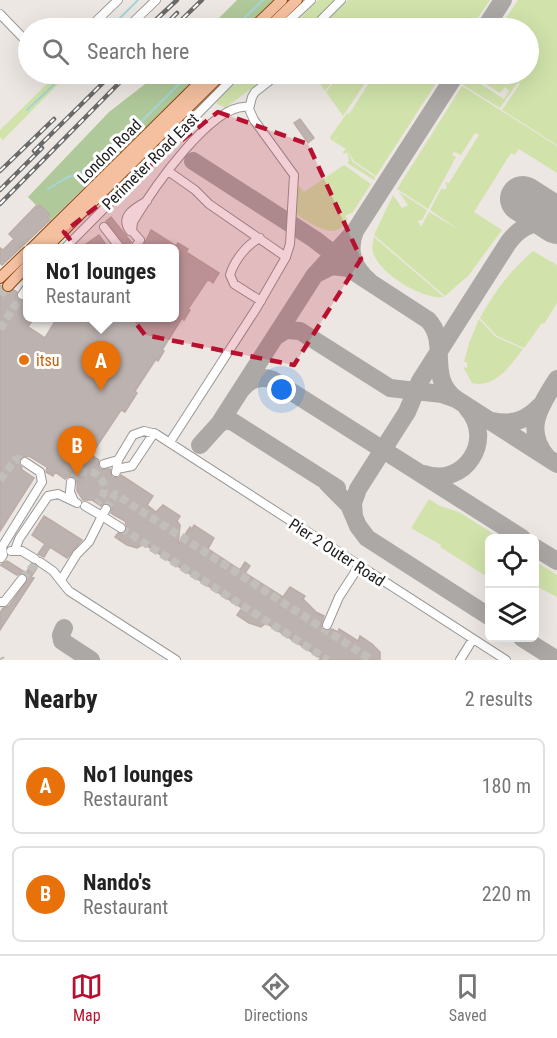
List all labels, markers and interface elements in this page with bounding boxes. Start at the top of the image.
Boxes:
search box [18,18,539,84]
icon: search [39,35,72,68]
text: Search here [87,39,189,64]
street label: Perimeter Road East [98,109,203,214]
street label: London Road [73,115,145,187]
popup [23,244,179,322]
text: No1 lounges [46,259,156,284]
text: Restaurant [46,284,131,308]
pin: A [82,342,120,391]
place label: itsu [36,351,59,370]
marker: itsu [17,353,31,367]
your location [267,375,296,404]
pin: B [58,426,97,476]
street label: Pier 2 Outer Road [285,514,388,590]
map controls [485,534,539,642]
button: locate [485,534,539,588]
button: layers [485,588,539,642]
text: Nearby [24,684,98,714]
text: 2 results [465,687,533,711]
text: No1 lounges [83,762,193,787]
text: A [40,774,51,798]
text: 180 m [482,774,531,798]
text: Restaurant [83,787,168,811]
text: Nando's [83,870,151,895]
text: B [40,882,51,906]
text: 220 m [482,882,531,906]
text: Restaurant [83,895,168,919]
tab: Map [70,970,103,1025]
tab: Directions [244,970,308,1025]
tab: Saved [449,970,487,1025]

